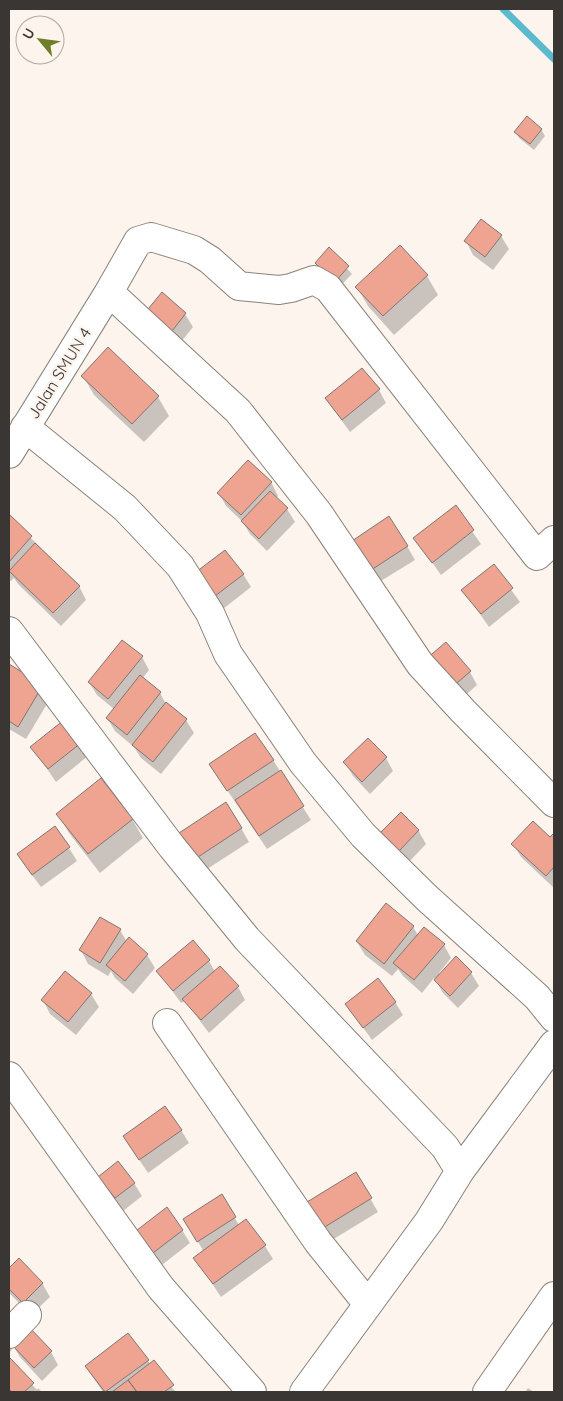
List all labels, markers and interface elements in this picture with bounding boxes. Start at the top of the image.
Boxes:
north arrow [15,15,65,65]
text: U [18,25,39,42]
street label: Jalan SMUN 4 [23,324,95,422]

